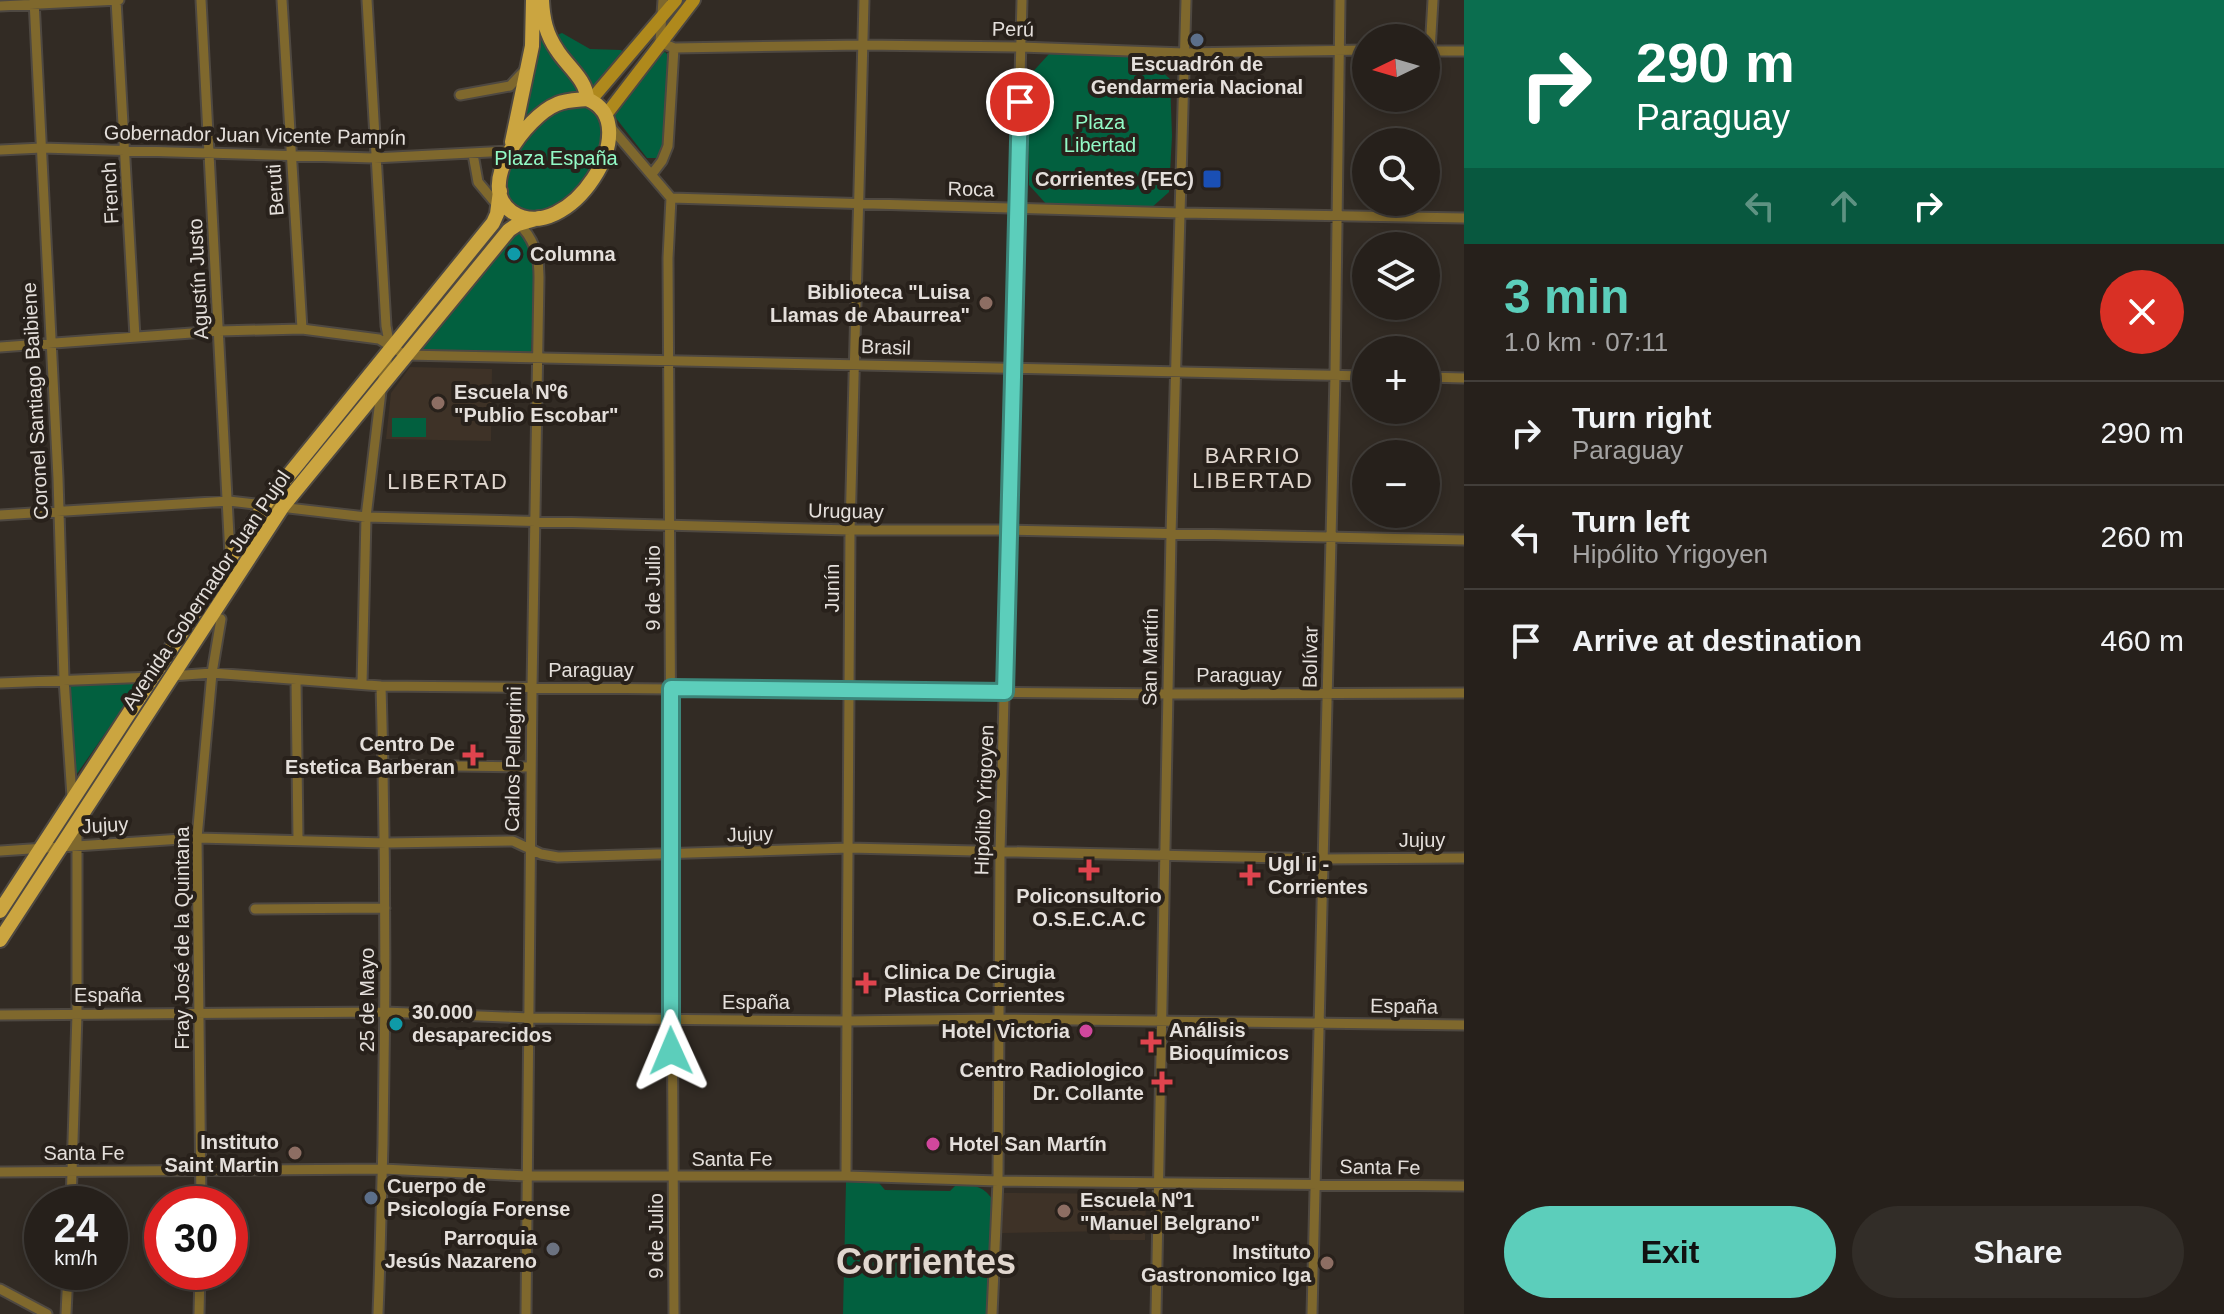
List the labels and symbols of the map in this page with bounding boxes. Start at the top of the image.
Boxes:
street label: Perú [992,18,1034,40]
north arrow [1352,24,1440,112]
marker: Escuadrón de Gendarmeria Nacional [1188,31,1206,49]
place label: Escuadrón de Gendarmeria Nacional [1091,53,1303,98]
pin [986,68,1054,136]
park label: Plaza Libertad [1064,111,1136,156]
street label: Gobernador Juan Vicente Pampín [104,121,406,149]
park label: Plaza España [494,147,619,169]
street label: French [97,161,123,225]
street label: Beruti [262,163,288,217]
place label: Corrientes (FEC) [1035,168,1194,190]
marker: Corrientes (FEC) [1201,168,1223,190]
street label: Roca [947,178,995,200]
street label: Agustín Justo [184,218,212,340]
place label: Columna [530,243,616,265]
marker: Columna [505,245,523,263]
place label: Biblioteca "Luisa Llamas de Abaurrea" [770,281,971,326]
street label: Coronel Santiago Baibiene [18,282,52,520]
marker: Biblioteca "Luisa Llamas de Abaurrea" [977,294,995,312]
street label: Brasil [861,335,911,359]
place label: Escuela Nº6 "Publio Escobar" [454,381,619,426]
marker: Escuela Nº6 "Publio Escobar" [429,394,447,412]
district label: BARRIO LIBERTAD [1192,443,1314,493]
street label: Avenida Gobernador Juan Pujol [118,466,294,714]
district label: LIBERTAD [387,469,509,494]
street label: Uruguay [808,499,884,523]
street label: 9 de Julio [642,545,664,631]
street label: Junín [821,564,843,612]
street label: San Martín [1138,608,1162,706]
street label: Bolívar [1298,625,1322,688]
street label: Paraguay [548,659,634,681]
street label: Paraguay [1196,664,1282,686]
street label: Carlos Pellegrini [501,686,525,832]
street label: Hipólito Yrigoyen [970,724,998,876]
place label: Centro De Estetica Barberan [285,733,455,778]
marker: Centro De Estetica Barberan [462,744,484,766]
street label: Jujuy [81,813,129,837]
street label: Jujuy [726,822,774,846]
street label: Fray José de la Quintana [171,825,193,1050]
street label: Jujuy [1399,829,1445,851]
place label: Ugl Ii - Corrientes [1268,853,1368,898]
marker: Policonsultorio O.S.E.C.A.C [1078,859,1100,881]
marker: Ugl Ii - Corrientes [1239,864,1261,886]
place label: Policonsultorio O.S.E.C.A.C [1016,885,1162,930]
street label: 25 de Mayo [356,948,378,1052]
place label: Clinica De Cirugia Plastica Corrientes [884,961,1065,1006]
marker: Clinica De Cirugia Plastica Corrientes [855,972,877,994]
street label: España [74,984,143,1006]
street label: España [722,991,791,1013]
street label: España [1370,994,1439,1018]
place label: 30.000 desaparecidos [412,1001,552,1046]
position arrow [629,1009,713,1093]
marker: 30.000 desaparecidos [387,1015,405,1033]
place label: Análisis Bioquímicos [1169,1019,1289,1064]
place label: Hotel Victoria [941,1020,1071,1042]
marker: Hotel Victoria [1077,1022,1095,1040]
marker: Análisis Bioquímicos [1140,1031,1162,1053]
place label: Centro Radiologico Dr. Collante [960,1059,1144,1104]
marker: Centro Radiologico Dr. Collante [1151,1071,1173,1093]
place label: Instituto Saint Martin [165,1131,279,1176]
place label: Hotel San Martín [949,1133,1107,1155]
marker: Hotel San Martín [924,1135,942,1153]
street label: Santa Fe [43,1142,125,1164]
marker: Instituto Saint Martin [286,1144,304,1162]
street label: Santa Fe [691,1148,773,1170]
street label: Santa Fe [1339,1155,1421,1179]
place label: Cuerpo de Psicología Forense [387,1175,570,1220]
speed limit sign: 30 [144,1186,248,1290]
marker: Cuerpo de Psicología Forense [362,1189,380,1207]
place label: Escuela Nº1 "Manuel Belgrano" [1080,1189,1260,1234]
street label: 9 de Julio [645,1193,667,1279]
marker: Escuela Nº1 "Manuel Belgrano" [1055,1202,1073,1220]
place label: Parroquia Jesús Nazareno [385,1227,538,1272]
marker: Parroquia Jesús Nazareno [544,1240,562,1258]
district label: Corrientes [836,1241,1016,1282]
place label: Instituto Gastronomico Iga [1141,1241,1312,1286]
marker: Instituto Gastronomico Iga [1318,1254,1336,1272]

